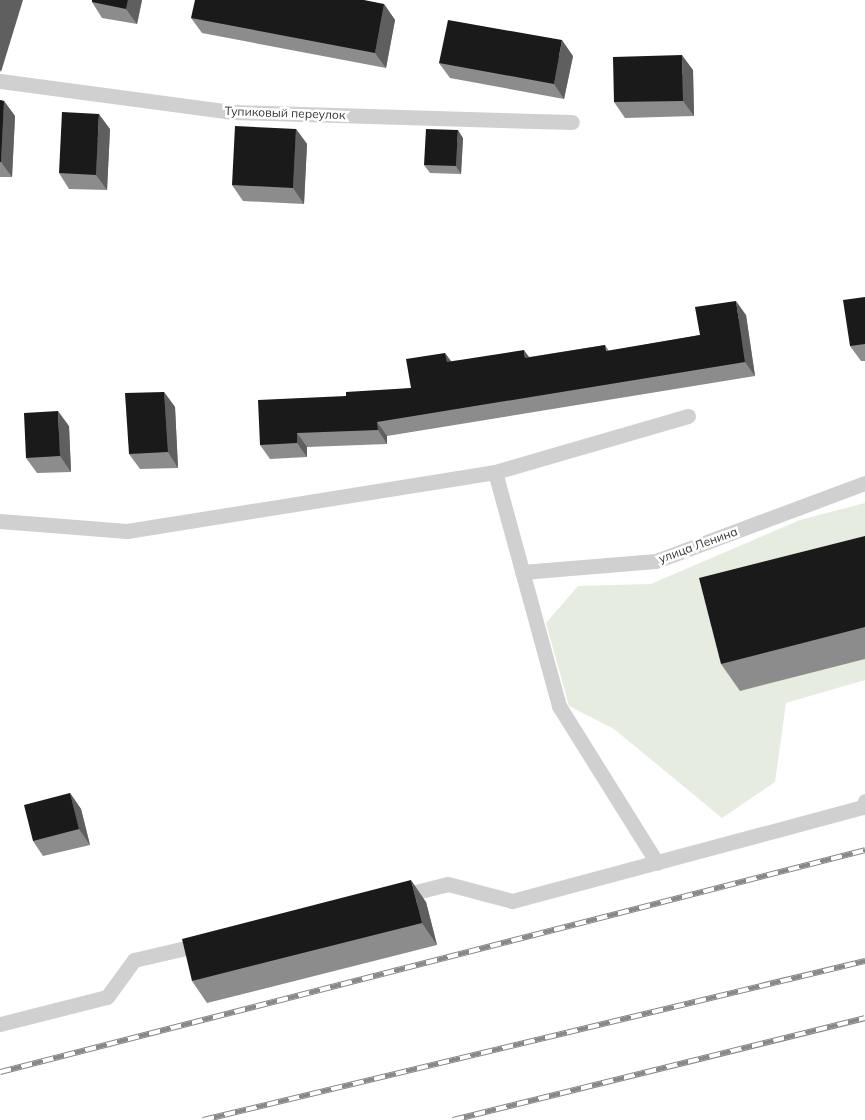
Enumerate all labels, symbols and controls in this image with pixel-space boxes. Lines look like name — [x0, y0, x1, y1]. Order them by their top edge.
street label: Тупиковый переулок — [224, 104, 346, 122]
street label: улица Ленина — [657, 524, 739, 566]

